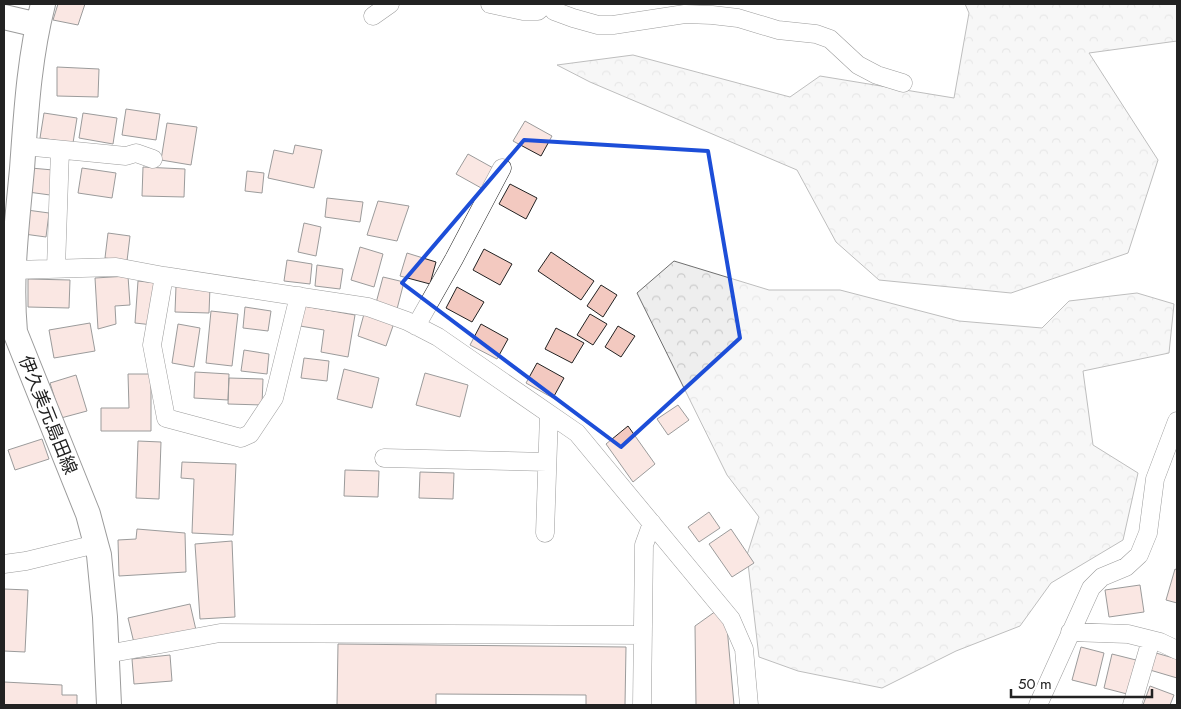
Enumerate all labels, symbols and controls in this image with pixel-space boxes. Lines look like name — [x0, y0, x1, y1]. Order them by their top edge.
street label: 伊久美元島田線 — [12, 352, 84, 478]
scale bar — [1011, 666, 1152, 698]
text: 50 m — [1018, 673, 1052, 695]

